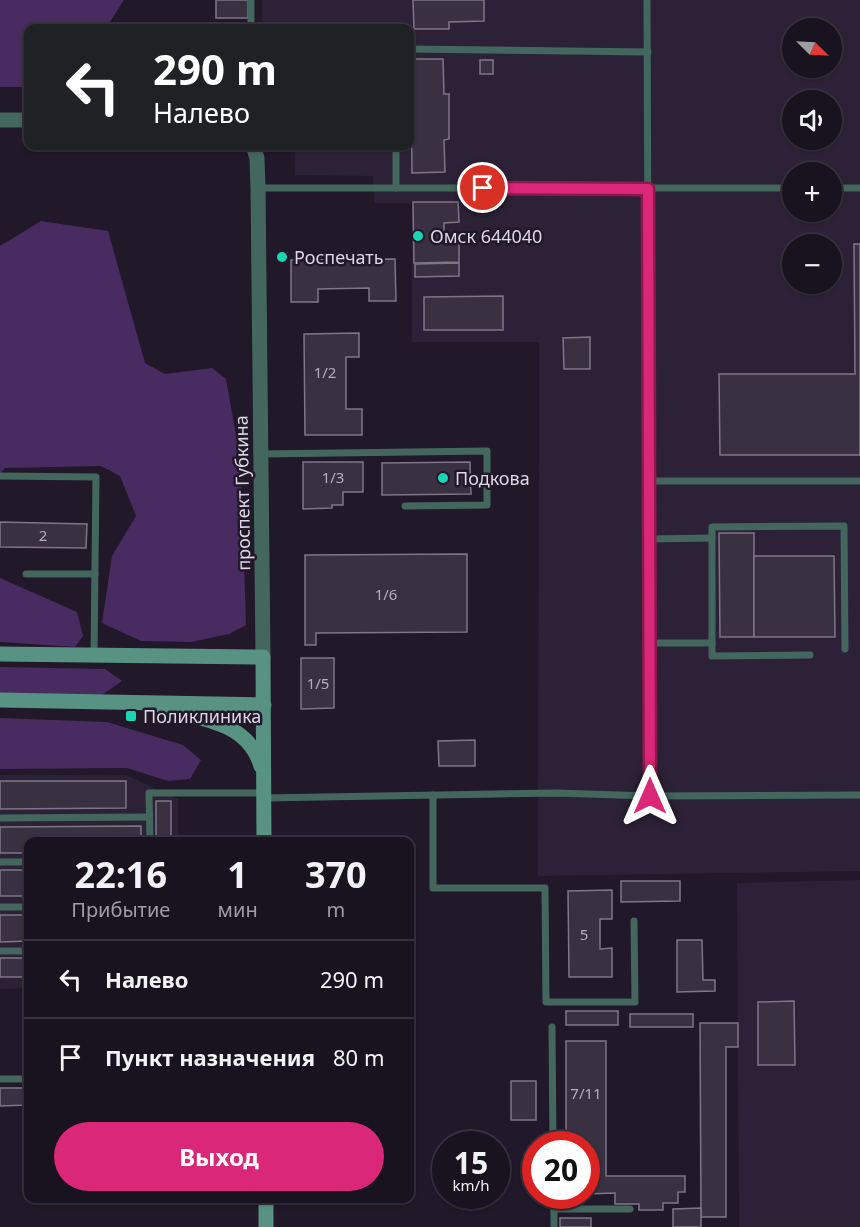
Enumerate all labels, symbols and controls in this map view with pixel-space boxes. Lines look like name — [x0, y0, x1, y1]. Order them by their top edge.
north arrow — [782, 18, 842, 78]
map controls — [782, 18, 842, 294]
text: 290 m — [153, 40, 277, 97]
icon: left — [54, 48, 132, 126]
button: sound — [782, 90, 842, 150]
text: Налево — [153, 94, 250, 131]
pin — [457, 162, 508, 213]
button: + — [782, 162, 842, 222]
icon: arrive — [466, 171, 499, 204]
place label: Омск 644040 — [430, 224, 542, 248]
marker: Омск 644040 — [411, 229, 425, 243]
button: − — [782, 234, 842, 294]
place label: Роспечать — [294, 245, 384, 269]
marker: Роспечать — [275, 250, 289, 264]
house number: 1/2 — [314, 362, 336, 382]
street label: проспект Губкина — [229, 415, 255, 571]
place label: Подкова — [455, 466, 530, 490]
house number: 1/3 — [322, 467, 344, 487]
marker: Подкова — [436, 471, 450, 485]
house number: 2 — [39, 525, 47, 545]
house number: 1/6 — [375, 584, 397, 604]
house number: 1/5 — [307, 673, 329, 693]
place label: Поликлиника — [143, 704, 261, 728]
marker: Поликлиника — [124, 709, 138, 723]
position arrow — [618, 764, 682, 828]
text: 22:16 — [75, 850, 167, 899]
text: 1 — [227, 850, 248, 899]
text: 370 — [305, 850, 367, 899]
text: Прибытие — [71, 896, 170, 923]
text: мин — [218, 896, 258, 923]
text: m — [326, 896, 345, 923]
house number: 5 — [580, 924, 588, 944]
icon: left — [54, 963, 87, 996]
text: Налево — [105, 964, 188, 994]
text: 290 m — [320, 964, 384, 994]
icon: arrive — [54, 1041, 87, 1074]
text: Пункт назначения — [105, 1042, 315, 1072]
text: 80 m — [333, 1042, 384, 1072]
house number: 7/11 — [570, 1083, 602, 1103]
button: Выход — [54, 1122, 384, 1191]
speed limit sign: 20 — [522, 1131, 600, 1209]
text: 15 — [454, 1142, 488, 1183]
text: km/h — [453, 1175, 489, 1195]

